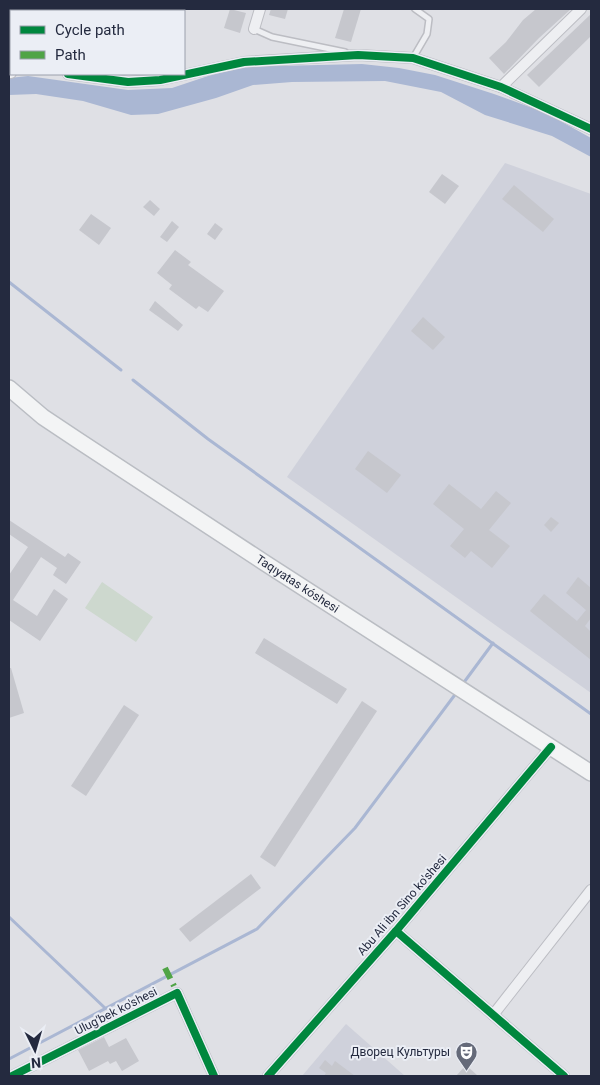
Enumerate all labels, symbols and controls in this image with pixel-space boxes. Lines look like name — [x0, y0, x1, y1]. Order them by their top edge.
legend — [10, 10, 185, 75]
text: Cycle path — [55, 21, 125, 39]
text: Path — [55, 46, 86, 64]
street label: Taqıyatas kóshesi — [253, 552, 342, 616]
street label: Abu Ali ibn Sino ko'shesi — [355, 852, 450, 958]
street label: Ulug'bek ko'shesi — [73, 984, 159, 1038]
north arrow — [10, 1025, 60, 1075]
theatre icon: Дворец Культуры — [454, 1040, 478, 1071]
place label: Дворец Культуры — [351, 1045, 450, 1059]
text: N — [31, 1055, 42, 1071]

